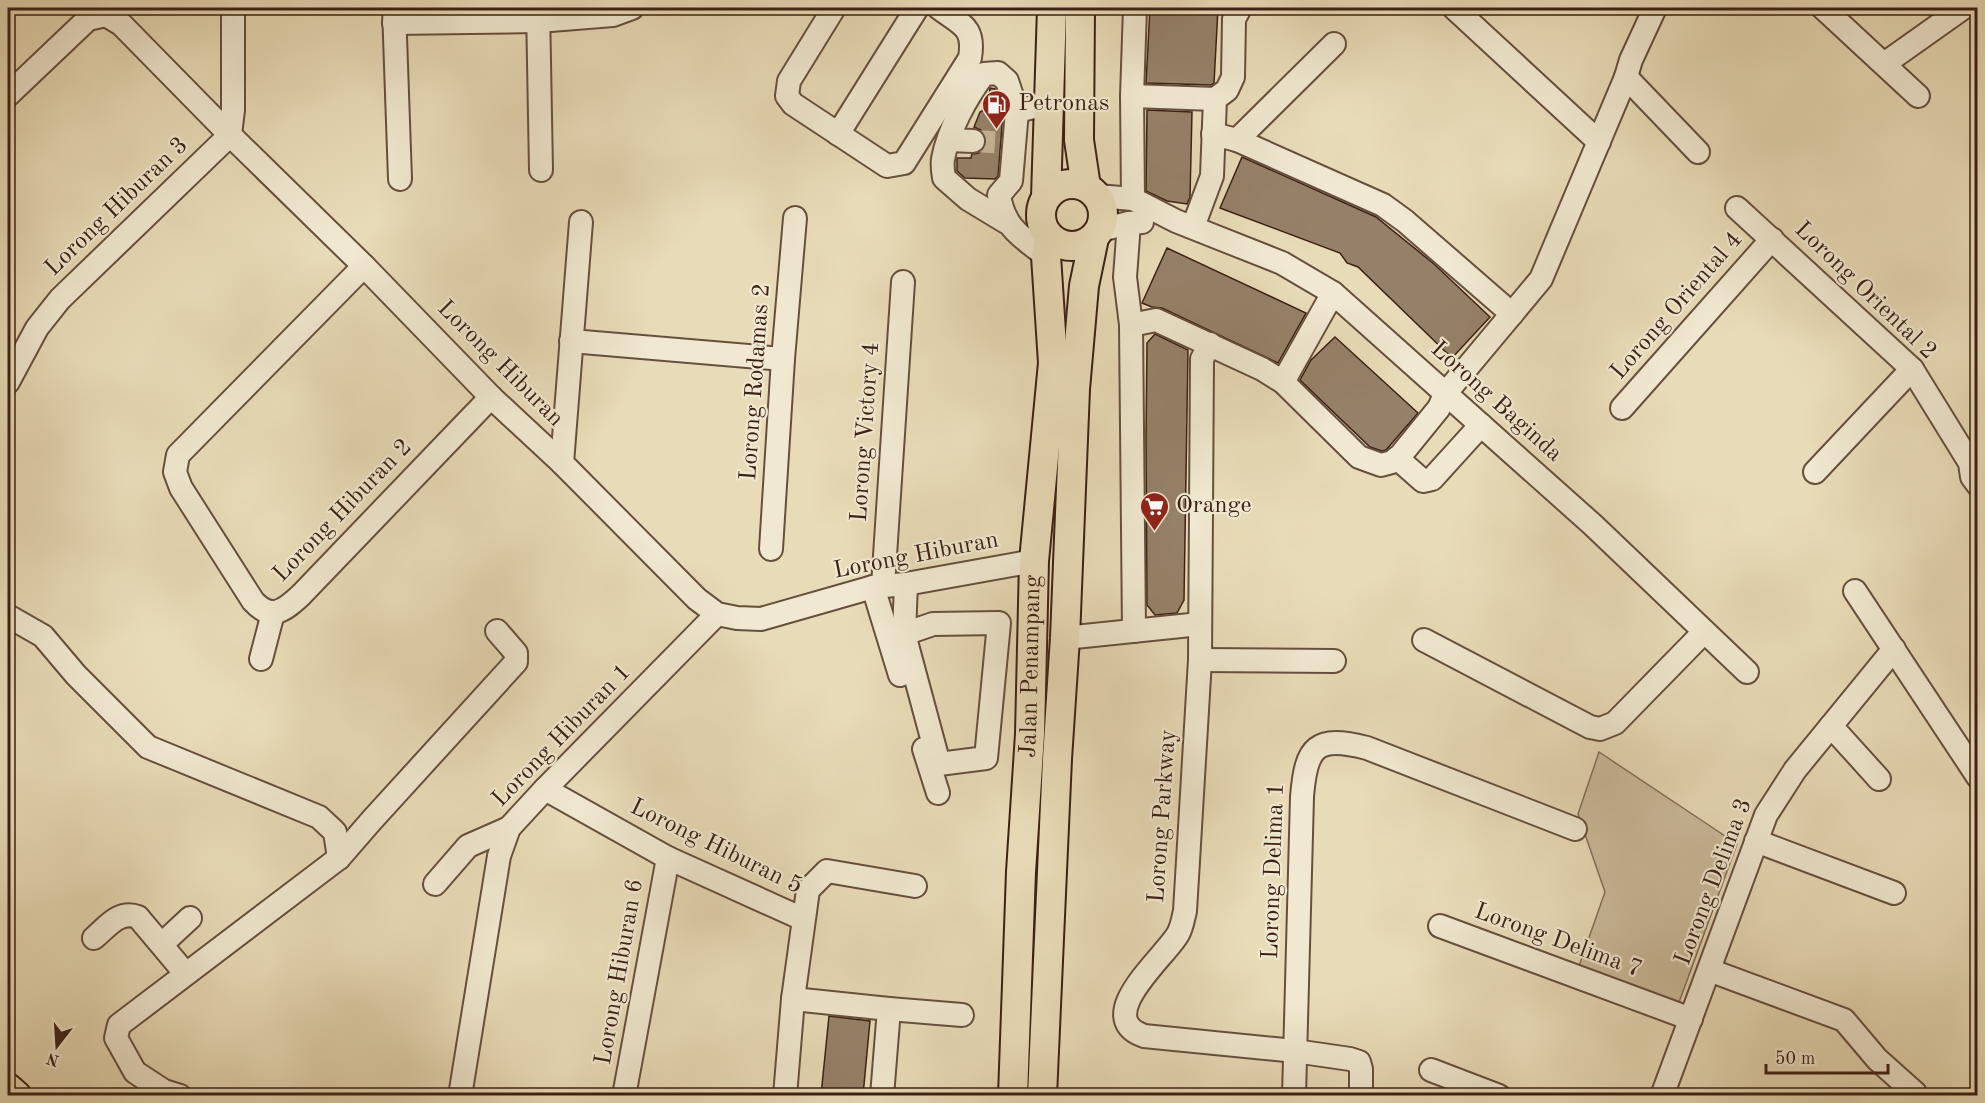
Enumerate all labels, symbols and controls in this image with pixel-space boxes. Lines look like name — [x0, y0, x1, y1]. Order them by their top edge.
fuel station icon: Petronas — [981, 88, 1013, 130]
place label: Petronas — [1018, 92, 1110, 116]
street label: Lorong Hiburan 3 — [41, 133, 193, 281]
street label: Lorong Oriental 2 — [1789, 217, 1941, 365]
street label: Lorong Oriental 4 — [1607, 228, 1747, 384]
street label: Lorong Rodamas 2 — [737, 282, 775, 482]
street label: Lorong Hiburan — [432, 296, 568, 432]
street label: Lorong Baginda — [1426, 337, 1566, 467]
street label: Lorong Victory 4 — [848, 341, 884, 523]
street label: Lorong Hiburan 2 — [269, 435, 417, 587]
supermarket icon: Orange — [1139, 490, 1171, 532]
place label: Orange — [1176, 494, 1251, 518]
street label: Lorong Hiburan — [831, 528, 1001, 584]
street label: Jalan Penampang — [1016, 575, 1046, 759]
street label: Lorong Hiburan 1 — [488, 660, 636, 812]
street label: Lorong Parkway — [1145, 728, 1181, 904]
street label: Lorong Delima 1 — [1259, 782, 1289, 960]
street label: Lorong Hiburan 5 — [626, 795, 806, 899]
street label: Lorong Delima 3 — [1671, 795, 1757, 969]
street label: Lorong Hiburan 6 — [592, 877, 648, 1067]
street label: Lorong Delima 7 — [1471, 900, 1645, 982]
north arrow — [27, 1016, 87, 1076]
scale bar — [1766, 1037, 1888, 1075]
text: N — [44, 1049, 61, 1068]
text: 50 m — [1775, 1050, 1815, 1068]

